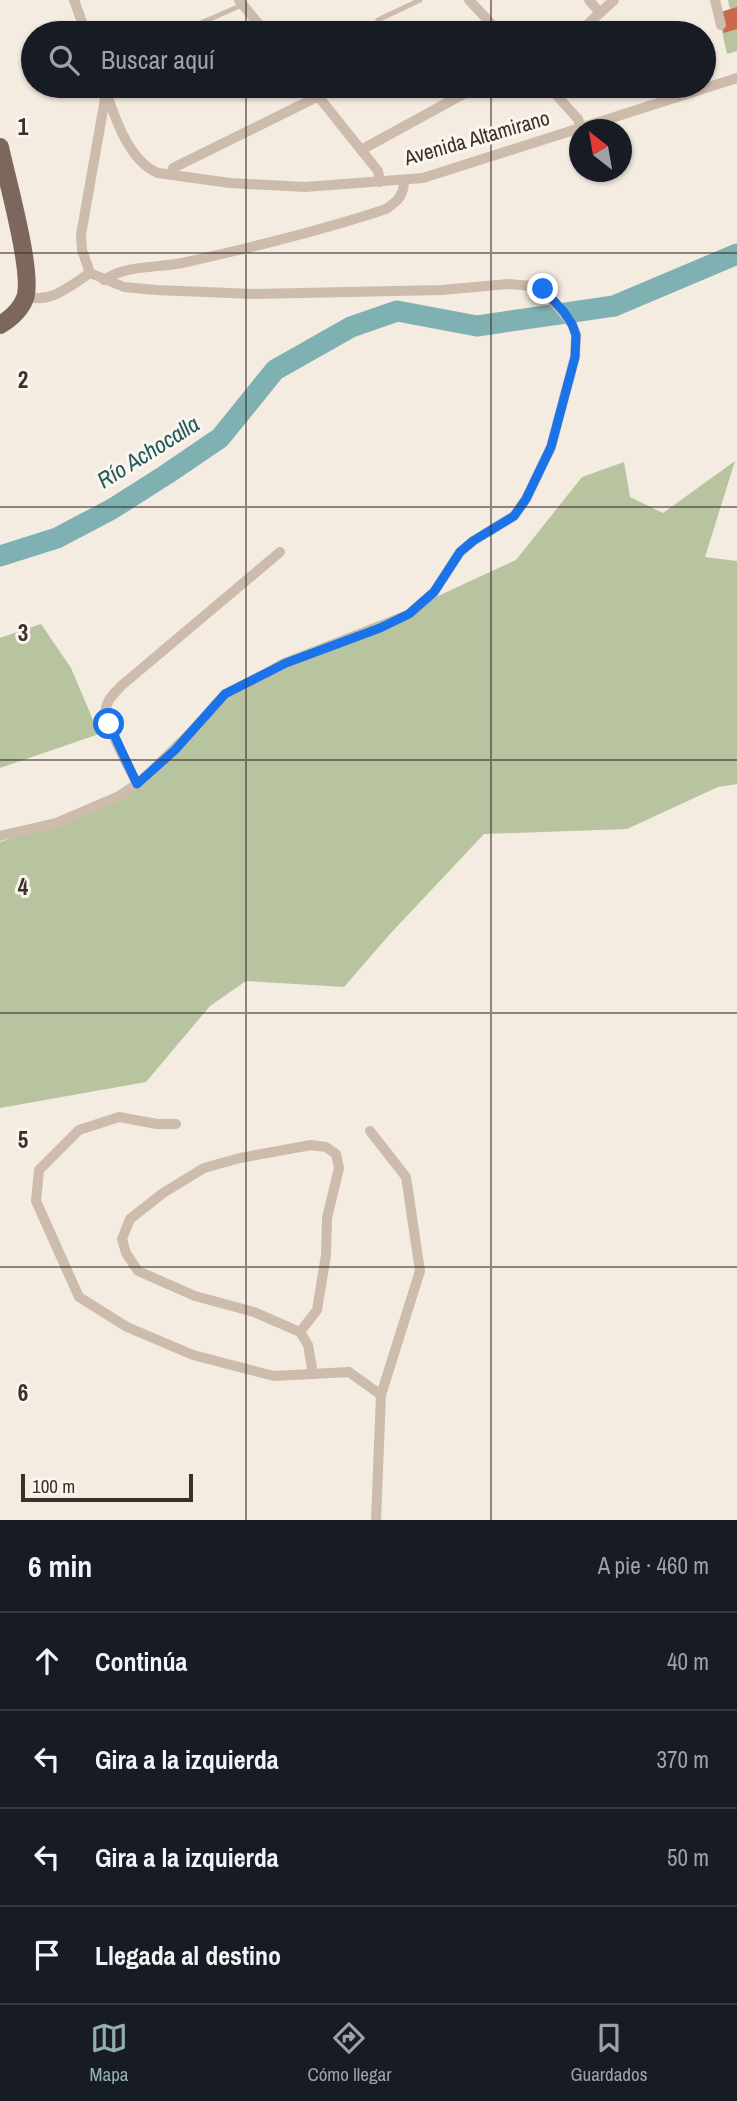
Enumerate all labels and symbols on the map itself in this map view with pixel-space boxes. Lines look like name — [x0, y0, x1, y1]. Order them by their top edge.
street label: Avenida Altamirano — [400, 103, 553, 172]
text: 1 — [18, 111, 29, 142]
north arrow — [569, 119, 632, 182]
route end — [527, 273, 558, 304]
text: 2 — [18, 364, 28, 395]
water label: Río Achocalla — [91, 408, 205, 495]
text: 3 — [18, 617, 28, 648]
route start — [93, 708, 124, 739]
text: 4 — [18, 871, 29, 902]
text: 5 — [18, 1124, 28, 1155]
text: 6 — [18, 1377, 28, 1408]
scale bar — [21, 1471, 192, 1503]

